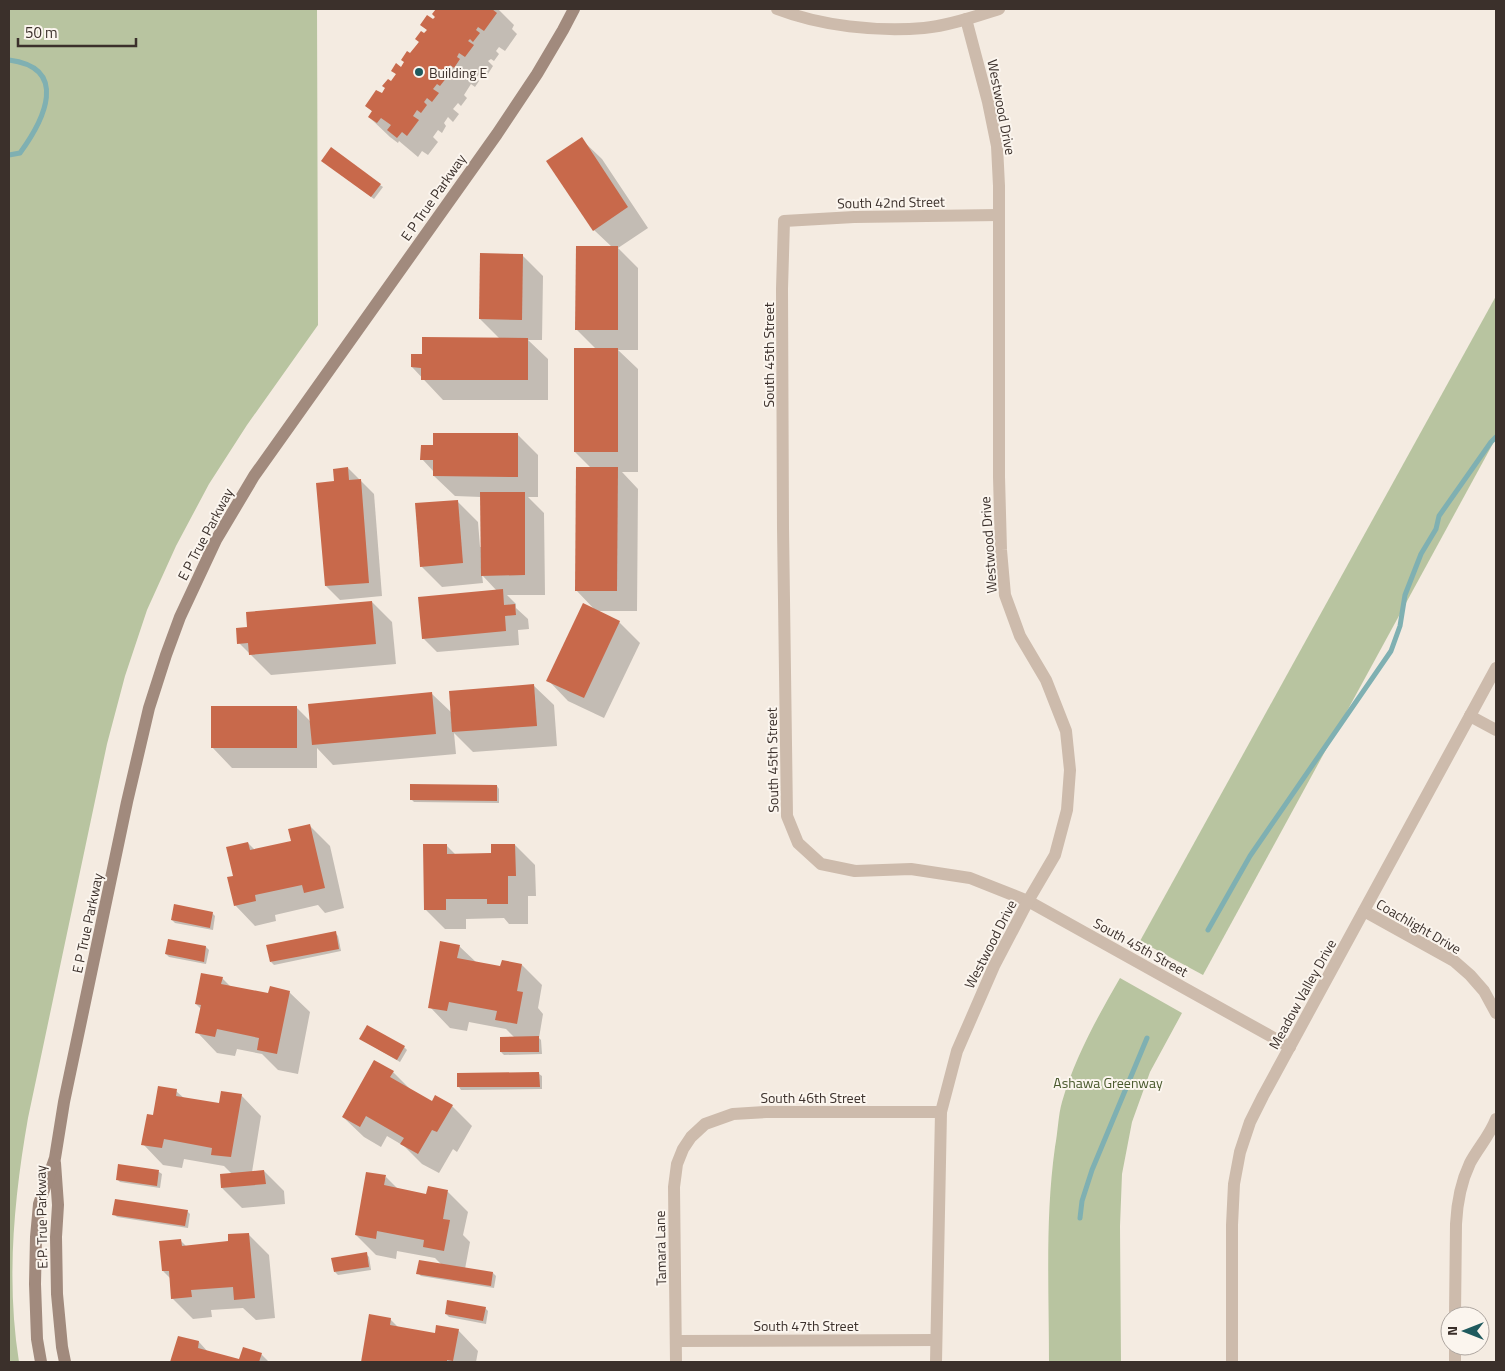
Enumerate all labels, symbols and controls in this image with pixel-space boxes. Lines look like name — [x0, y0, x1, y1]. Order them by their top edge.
scale bar — [18, 15, 135, 47]
text: 50 m — [25, 21, 58, 44]
street label: Westwood Drive — [982, 57, 1022, 157]
place label: Building E — [429, 62, 488, 83]
marker: Building E — [413, 66, 425, 78]
street label: E P True Parkway — [395, 149, 471, 245]
street label: South 42nd Street — [837, 191, 945, 213]
street label: South 45th Street — [758, 302, 779, 408]
street label: E P True Parkway — [172, 484, 238, 584]
street label: Westwood Drive — [974, 496, 1002, 594]
street label: South 45th Street — [761, 707, 783, 813]
street label: E P True Parkway — [66, 871, 108, 975]
street label: Coachlight Drive — [1373, 893, 1465, 959]
street label: Westwood Drive — [959, 896, 1021, 992]
street label: South 45th Street — [1090, 912, 1192, 982]
street label: Meadow Valley Drive — [1263, 935, 1341, 1053]
park label: Ashawa Greenway — [1053, 1072, 1163, 1093]
street label: South 46th Street — [760, 1087, 866, 1108]
street label: E.P. True Parkway — [30, 1165, 52, 1269]
street label: Tamara Lane — [649, 1210, 671, 1286]
north arrow — [1440, 1306, 1490, 1356]
street label: South 47th Street — [753, 1315, 859, 1336]
text: N — [1441, 1326, 1462, 1336]

